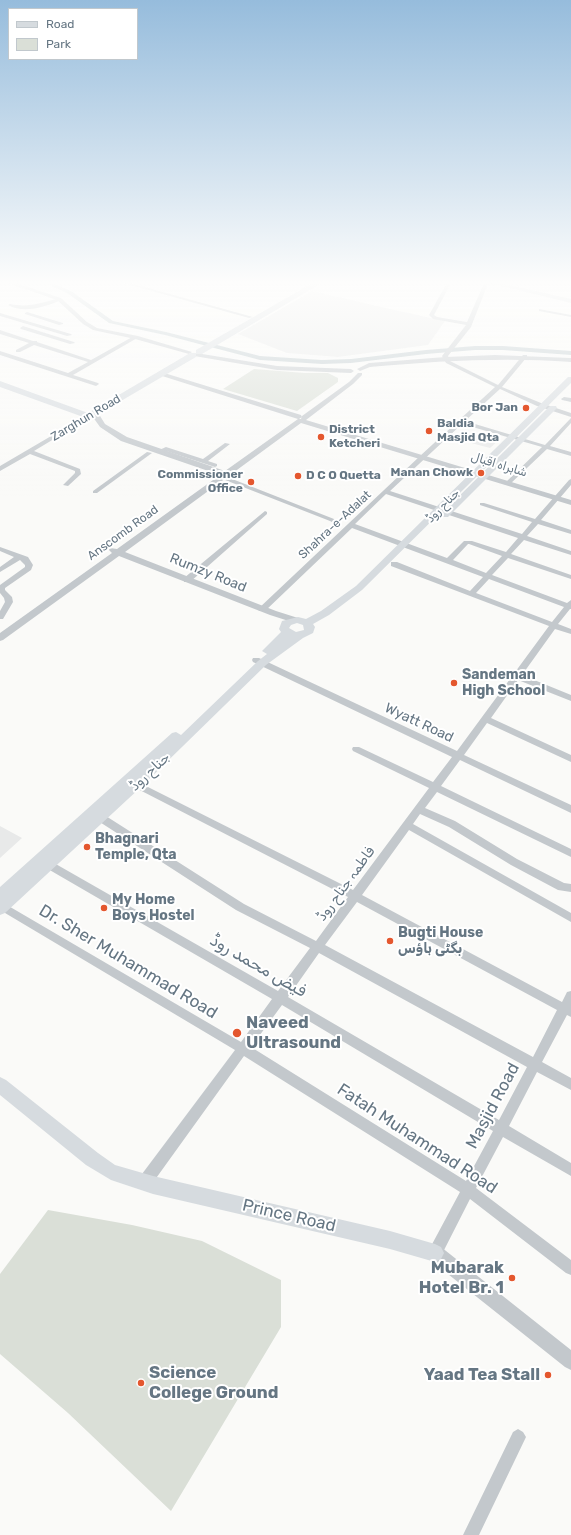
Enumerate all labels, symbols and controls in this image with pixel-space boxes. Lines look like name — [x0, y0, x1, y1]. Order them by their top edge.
legend — [8, 8, 138, 60]
text: Road — [46, 17, 74, 31]
text: Park — [46, 37, 71, 51]
street label: Zarghun Road — [49, 392, 123, 444]
place label: Bor Jan — [471, 401, 518, 415]
marker: Bor Jan — [521, 403, 531, 413]
place label: Baldia Masjid Qta — [437, 417, 499, 445]
place label: District Ketcheri — [329, 423, 380, 451]
marker: Baldia Masjid Qta — [424, 426, 434, 436]
marker: District Ketcheri — [316, 432, 326, 442]
street label: شاہراہ اقبال — [469, 450, 529, 480]
place label: Manan Chowk — [390, 466, 473, 480]
place label: Commissioner Office — [158, 468, 243, 496]
marker: Manan Chowk — [476, 468, 486, 478]
place label: D C O Quetta — [306, 469, 381, 483]
marker: D C O Quetta — [293, 471, 303, 481]
marker: Commissioner Office — [246, 477, 256, 487]
street label: جناح روڈ — [423, 486, 463, 526]
street label: Shahra-e-Adalat — [296, 488, 374, 562]
street label: Anscomb Road — [85, 502, 161, 564]
street label: Rumzy Road — [167, 550, 249, 596]
place label: Sandeman High School — [462, 667, 545, 700]
marker: Sandeman High School — [449, 678, 459, 688]
street label: Wyatt Road — [382, 700, 456, 746]
street label: جناح روڈ — [126, 749, 174, 795]
place label: Bhagnari Temple, Qta — [95, 831, 177, 864]
marker: Bhagnari Temple, Qta — [82, 842, 92, 852]
street label: فاطمہ جناح روڈ — [313, 844, 379, 924]
place label: My Home Boys Hostel — [112, 892, 194, 924]
street label: Dr. Sher Muhammad Road — [35, 901, 221, 1023]
marker: My Home Boys Hostel — [99, 903, 109, 913]
place label: Bugti House بگٹی ہاؤس — [398, 925, 483, 958]
street label: فیض محمد روڈ — [206, 930, 310, 1002]
marker: Bugti House بگٹی ہاؤس — [385, 936, 395, 946]
place label: Naveed Ultrasound — [246, 1013, 341, 1053]
marker: Naveed Ultrasound — [231, 1027, 243, 1039]
street label: Masjid Road — [462, 1059, 524, 1153]
street label: Fatah Muhammad Road — [333, 1080, 501, 1198]
street label: Prince Road — [240, 1195, 338, 1237]
place label: Mubarak Hotel Br. 1 — [419, 1258, 504, 1298]
marker: Mubarak Hotel Br. 1 — [507, 1273, 517, 1283]
place label: Science College Ground — [149, 1363, 278, 1403]
place label: Yaad Tea Stall — [424, 1365, 540, 1385]
marker: Yaad Tea Stall — [543, 1370, 553, 1380]
marker: Science College Ground — [136, 1378, 146, 1388]

